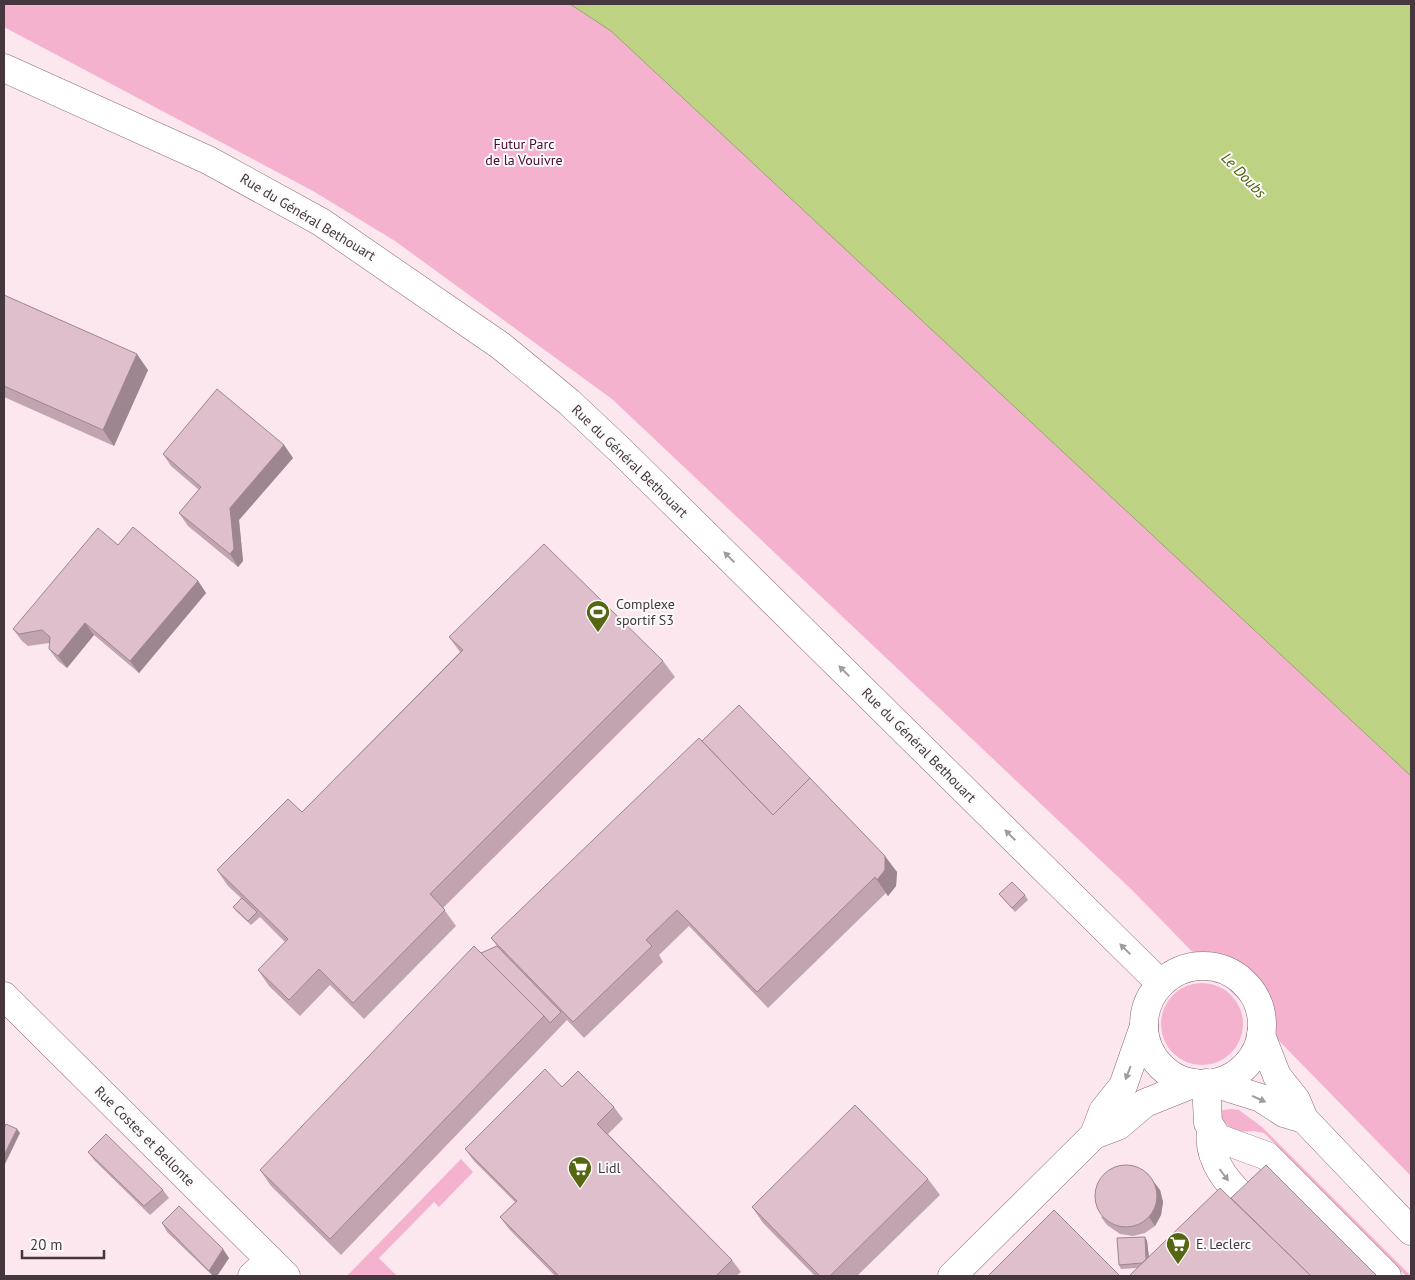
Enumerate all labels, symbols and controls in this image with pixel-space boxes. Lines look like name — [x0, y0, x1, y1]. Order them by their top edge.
park label: Futur Parc de la Vouivre — [485, 135, 563, 169]
water label: Le Doubs — [1218, 148, 1270, 202]
street label: Rue du Général Bethouart — [237, 169, 379, 265]
street label: Rue du Général Bethouart — [568, 401, 692, 521]
one-way arrow — [723, 551, 735, 563]
place label: Complexe sportif S3 — [616, 595, 675, 629]
sports icon: Complexe sportif S3 — [585, 599, 611, 633]
one-way arrow — [839, 666, 851, 678]
street label: Rue du Général Bethouart — [858, 684, 980, 806]
one-way arrow — [1004, 829, 1016, 841]
one-way arrow — [1120, 943, 1132, 955]
one-way arrow — [1124, 1065, 1131, 1080]
street label: Rue Costes et Bellonte — [91, 1082, 199, 1190]
one-way arrow — [1252, 1095, 1266, 1103]
supermarket icon: Lidl — [567, 1155, 593, 1189]
place label: Lidl — [598, 1159, 621, 1177]
one-way arrow — [1219, 1168, 1229, 1182]
scale bar — [22, 1228, 105, 1260]
supermarket icon: E. Leclerc — [1165, 1231, 1191, 1265]
text: 20 m — [30, 1235, 63, 1254]
place label: E. Leclerc — [1196, 1235, 1251, 1253]

